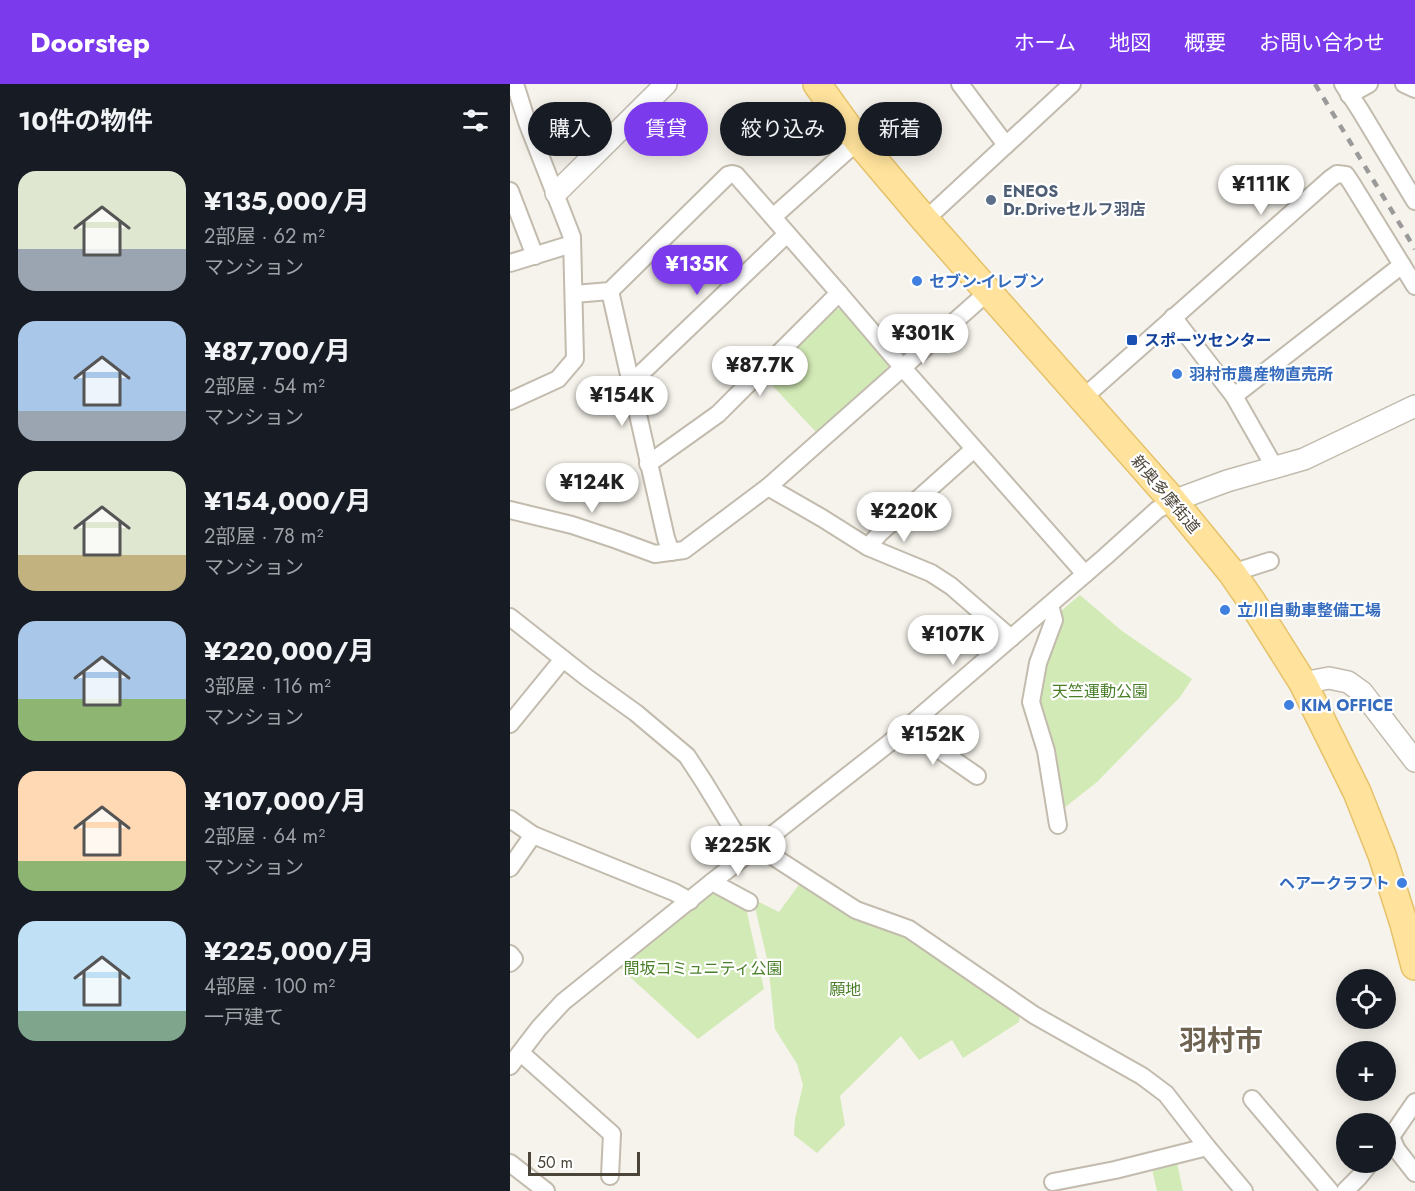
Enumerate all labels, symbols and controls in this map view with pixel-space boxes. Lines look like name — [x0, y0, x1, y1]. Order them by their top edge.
text: Doorstep — [30, 22, 150, 63]
text: ホーム — [1014, 28, 1076, 58]
text: 地図 — [1109, 28, 1151, 58]
text: 概要 — [1184, 28, 1226, 58]
text: お問い合わせ — [1259, 28, 1385, 58]
text: 10件の物件 — [18, 102, 152, 140]
chip: 購入 — [528, 102, 612, 156]
chip: 賃貸 — [624, 102, 708, 156]
chip: 絞り込み — [720, 102, 846, 156]
chip: 新着 — [858, 102, 942, 156]
icon: filters — [459, 104, 492, 137]
pin: ¥111K — [1219, 165, 1303, 216]
text: ¥111K — [1232, 170, 1290, 199]
place label: ENEOS Dr.Driveセルフ羽店 — [1003, 180, 1146, 221]
text: ¥135,000/月 — [204, 182, 369, 220]
marker: ENEOS Dr.Driveセルフ羽店 — [984, 193, 998, 207]
icon: home — [66, 195, 138, 267]
text: 2部屋 · 62 m² — [204, 222, 325, 251]
pin: ¥135K — [655, 245, 739, 296]
text: ¥135K — [666, 250, 728, 279]
text: マンション — [204, 253, 304, 282]
place label: セブン-イレブン — [929, 270, 1045, 293]
marker: セブン-イレブン — [910, 274, 924, 288]
pin: ¥301K — [881, 314, 965, 365]
text: ¥301K — [891, 319, 955, 348]
place label: スポーツセンター — [1144, 329, 1272, 352]
text: ¥87,700/月 — [204, 332, 351, 370]
marker: スポーツセンター — [1125, 333, 1139, 347]
icon: home — [66, 345, 138, 417]
pin: ¥87.7K — [711, 346, 809, 397]
text: ¥87.7K — [726, 351, 794, 380]
place label: 羽村市農産物直売所 — [1189, 363, 1333, 386]
marker: 羽村市農産物直売所 — [1170, 367, 1184, 381]
text: 2部屋 · 54 m² — [204, 372, 325, 401]
pin: ¥154K — [580, 376, 664, 427]
text: ¥154K — [590, 381, 654, 410]
text: マンション — [204, 403, 304, 432]
street label: 新奥多摩街道 — [1126, 450, 1205, 538]
pin: ¥124K — [550, 463, 634, 514]
text: ¥124K — [560, 468, 624, 497]
text: ¥154,000/月 — [204, 482, 371, 520]
pin: ¥220K — [862, 492, 946, 543]
icon: home — [66, 495, 138, 567]
text: ¥220K — [871, 497, 937, 526]
text: 2部屋 · 78 m² — [204, 522, 323, 551]
text: マンション — [204, 553, 304, 582]
place label: 立川自動車整備工場 — [1237, 599, 1381, 622]
marker: 立川自動車整備工場 — [1218, 603, 1232, 617]
pin: ¥107K — [911, 615, 995, 666]
text: ¥107K — [922, 620, 984, 649]
text: ¥220,000/月 — [204, 632, 375, 670]
icon: home — [66, 645, 138, 717]
text: 3部屋 · 116 m² — [204, 672, 331, 701]
park label: 天竺運動公園 — [1052, 680, 1148, 703]
place label: KIM OFFICE — [1301, 694, 1393, 717]
marker: KIM OFFICE — [1282, 698, 1296, 712]
text: マンション — [204, 703, 304, 732]
pin: ¥152K — [891, 715, 975, 766]
text: ¥152K — [901, 720, 965, 749]
text: ¥107,000/月 — [204, 782, 367, 820]
icon: home — [66, 795, 138, 867]
text: 2部屋 · 64 m² — [204, 822, 325, 851]
pin: ¥225K — [696, 826, 780, 877]
text: ¥225K — [705, 831, 771, 860]
text: マンション — [204, 853, 304, 882]
place label: ヘアークラフト — [1279, 872, 1390, 895]
marker: ヘアークラフト — [1395, 876, 1409, 890]
text: ¥225,000/月 — [204, 932, 374, 970]
icon: home — [66, 945, 138, 1017]
park label: 間坂コミュニティ公園 — [623, 957, 783, 980]
map controls — [1336, 969, 1396, 1173]
button: locate — [1336, 969, 1396, 1029]
text: 4部屋 · 100 m² — [204, 972, 335, 1001]
park label: 願地 — [829, 978, 861, 1001]
text: 一戸建て — [204, 1003, 284, 1032]
district label: 羽村市 — [1179, 1020, 1263, 1061]
button: + — [1336, 1041, 1396, 1101]
button: − — [1336, 1113, 1396, 1173]
scale bar — [528, 1149, 640, 1176]
text: 50 m — [537, 1151, 573, 1174]

